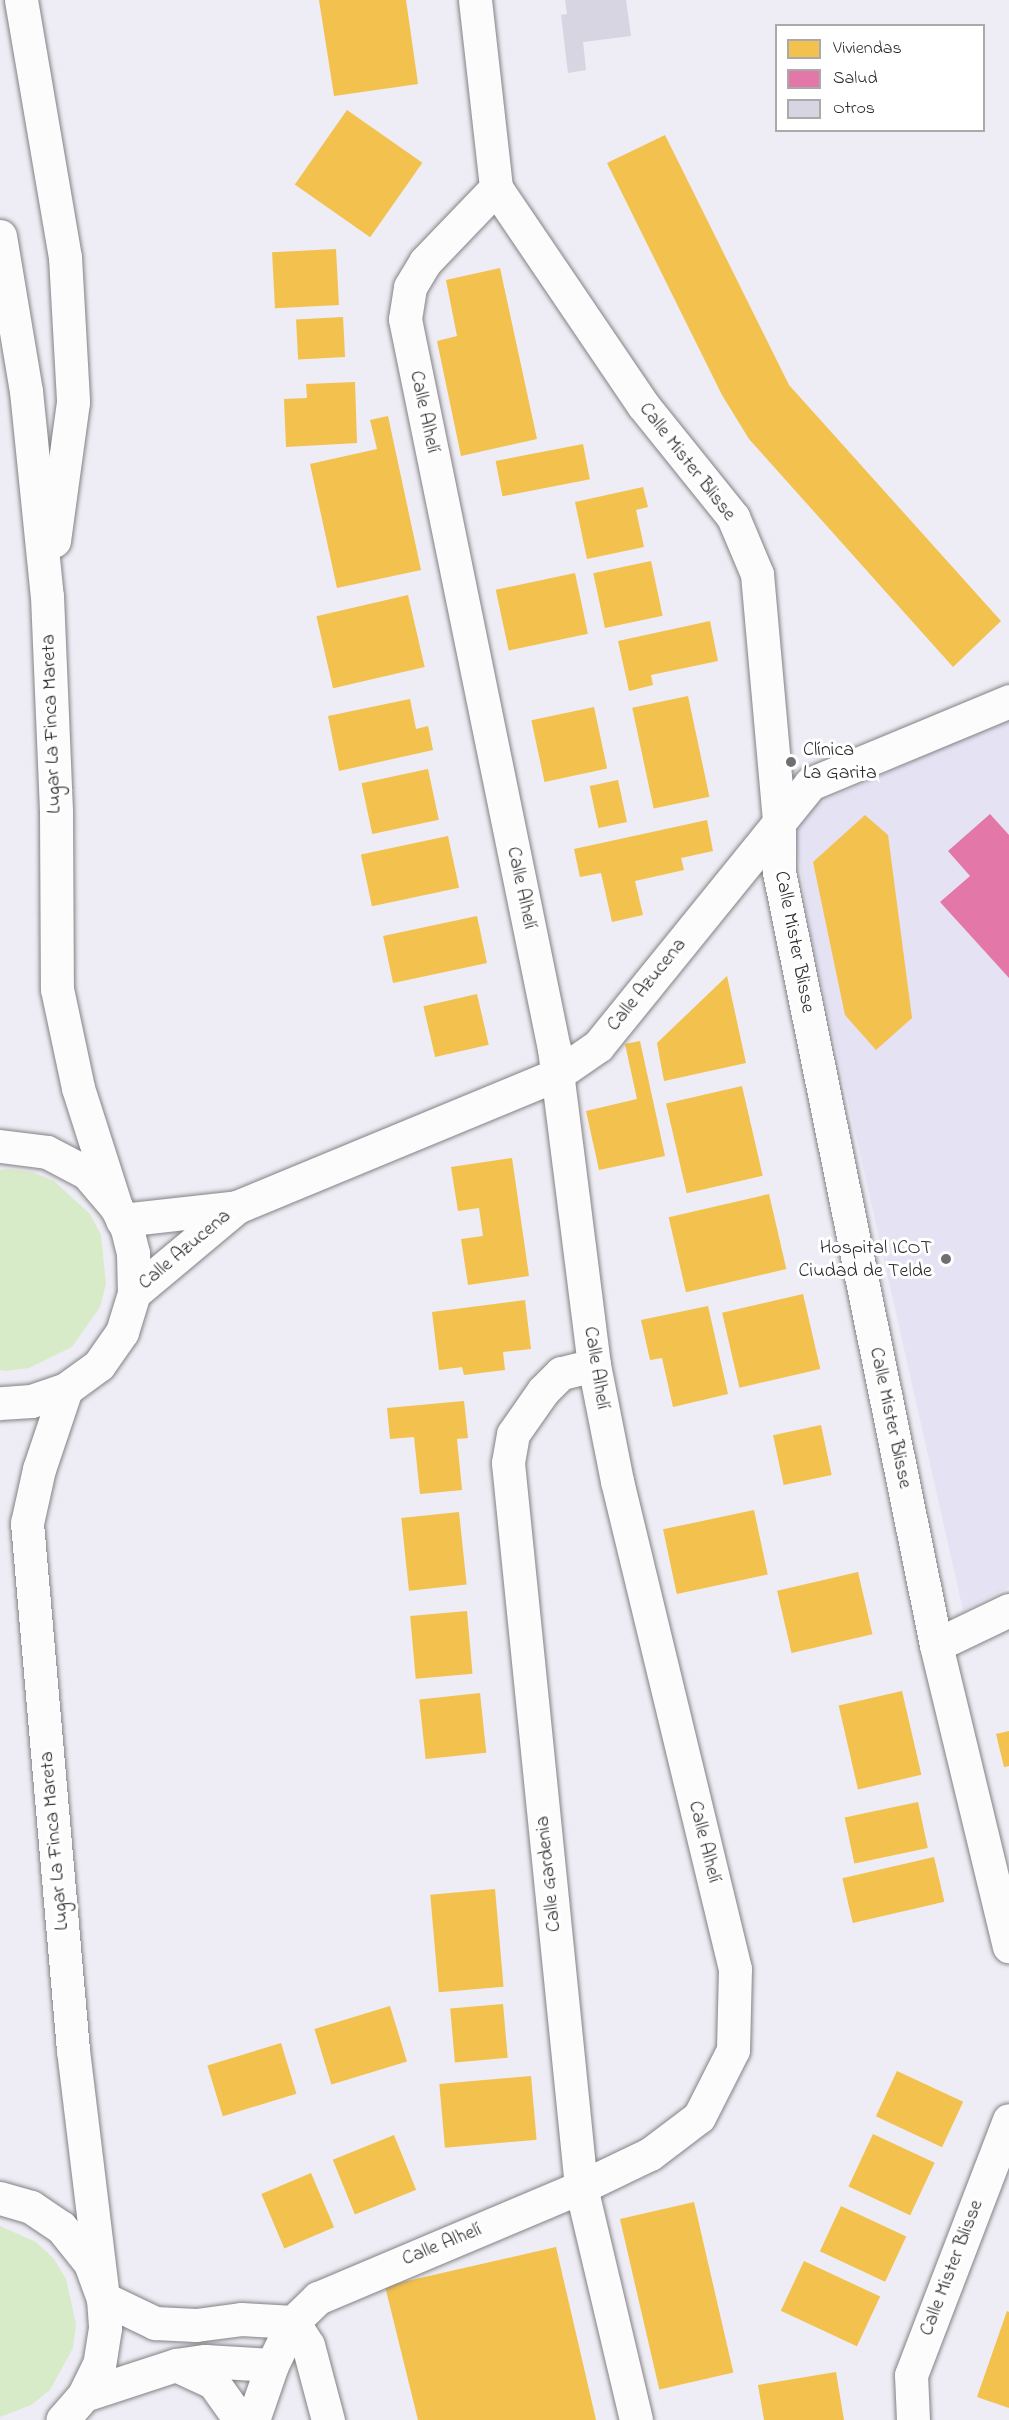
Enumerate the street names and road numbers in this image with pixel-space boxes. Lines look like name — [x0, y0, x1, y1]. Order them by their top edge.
street label: Calle Alhelí — [404, 369, 444, 455]
street label: Calle Mister Blisse — [633, 398, 741, 526]
street label: Lugar La Finca Mareta — [37, 634, 67, 814]
street label: Calle Alhelí — [501, 845, 541, 931]
street label: Calle Mister Blisse — [769, 869, 819, 1015]
street label: Calle Azucena — [602, 934, 692, 1036]
street label: Calle Azucena — [134, 1204, 236, 1296]
street label: Calle Alhelí — [578, 1325, 614, 1411]
street label: Calle Mister Blisse — [863, 1345, 917, 1491]
street label: Lugar La Finca Mareta — [35, 1750, 75, 1932]
street label: Calle Alhelí — [682, 1799, 726, 1885]
street label: Calle Gardenia — [531, 1815, 567, 1933]
street label: Calle Mister Blisse — [915, 2197, 989, 2339]
street label: Calle Alhelí — [399, 2218, 485, 2272]

